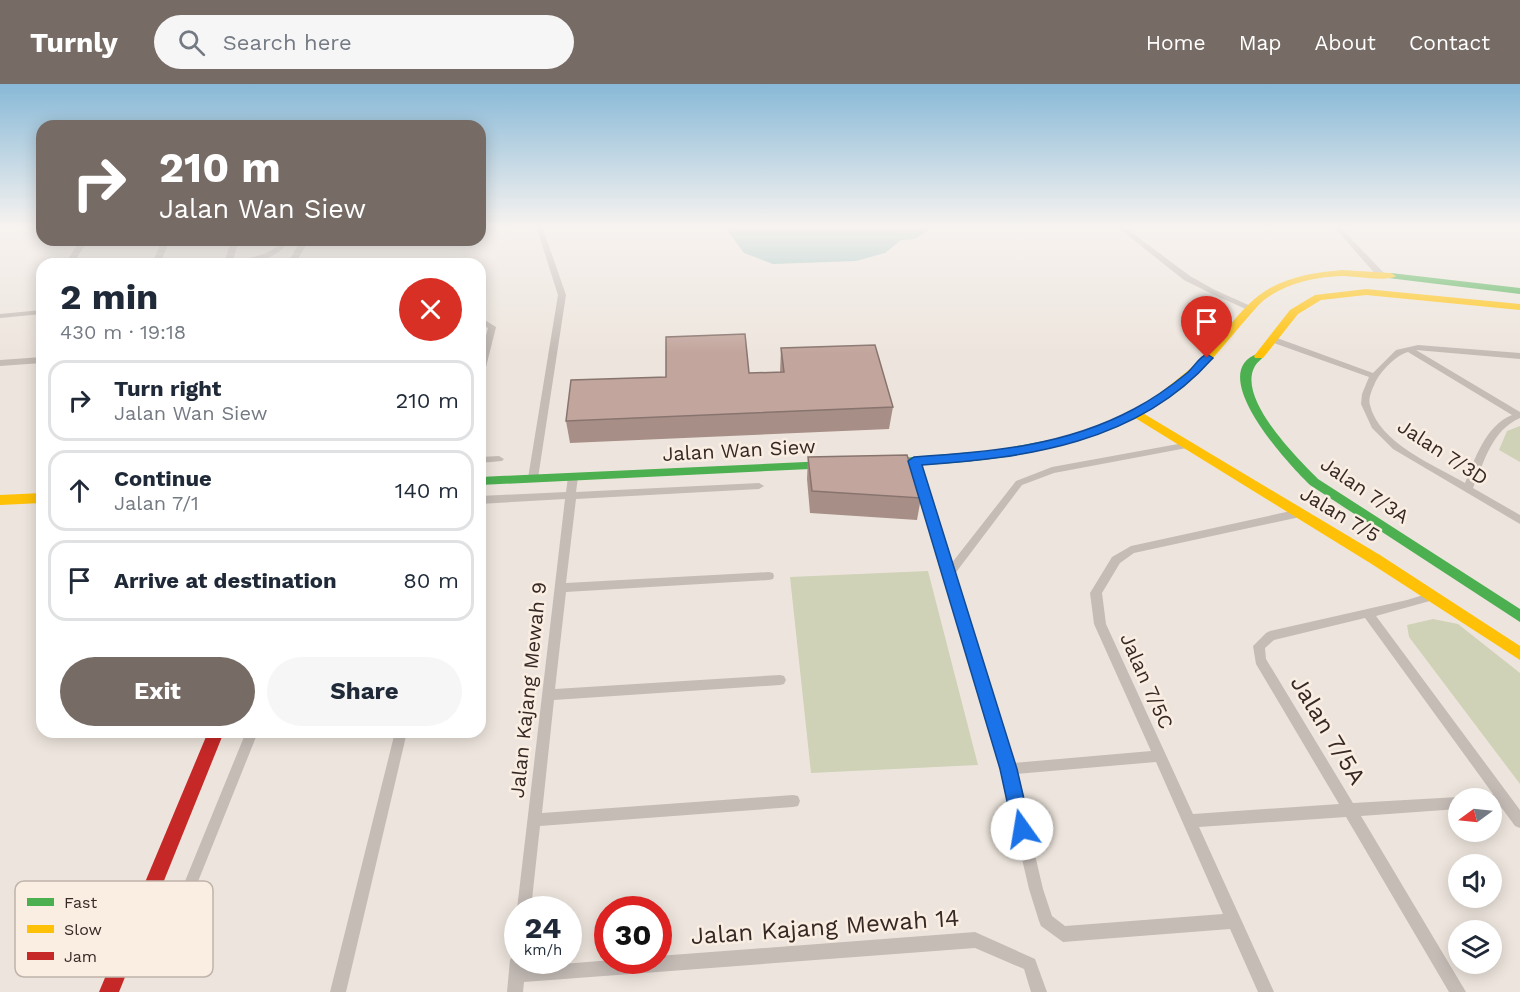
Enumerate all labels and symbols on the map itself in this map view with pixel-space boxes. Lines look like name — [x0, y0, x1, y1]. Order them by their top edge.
pin — [1181, 296, 1232, 358]
street label: Jalan 7/3D — [1393, 414, 1493, 490]
street label: Jalan Wan Siew — [662, 434, 817, 466]
street label: Jalan 7/3A — [1316, 452, 1414, 528]
street label: Jalan 7/5 — [1296, 481, 1384, 547]
street label: Jalan Kajang Mewah 9 — [505, 581, 551, 799]
street label: Jalan 7/5C — [1115, 629, 1179, 733]
street label: Jalan 7/5A — [1285, 670, 1372, 790]
north arrow — [1448, 788, 1502, 842]
position arrow — [990, 797, 1054, 861]
legend — [15, 881, 213, 977]
text: Fast — [64, 893, 97, 912]
speed limit sign: 30 — [594, 896, 672, 974]
street label: Jalan Kajang Mewah 14 — [690, 904, 960, 950]
text: Slow — [64, 920, 102, 939]
text: Jam — [64, 947, 97, 966]

